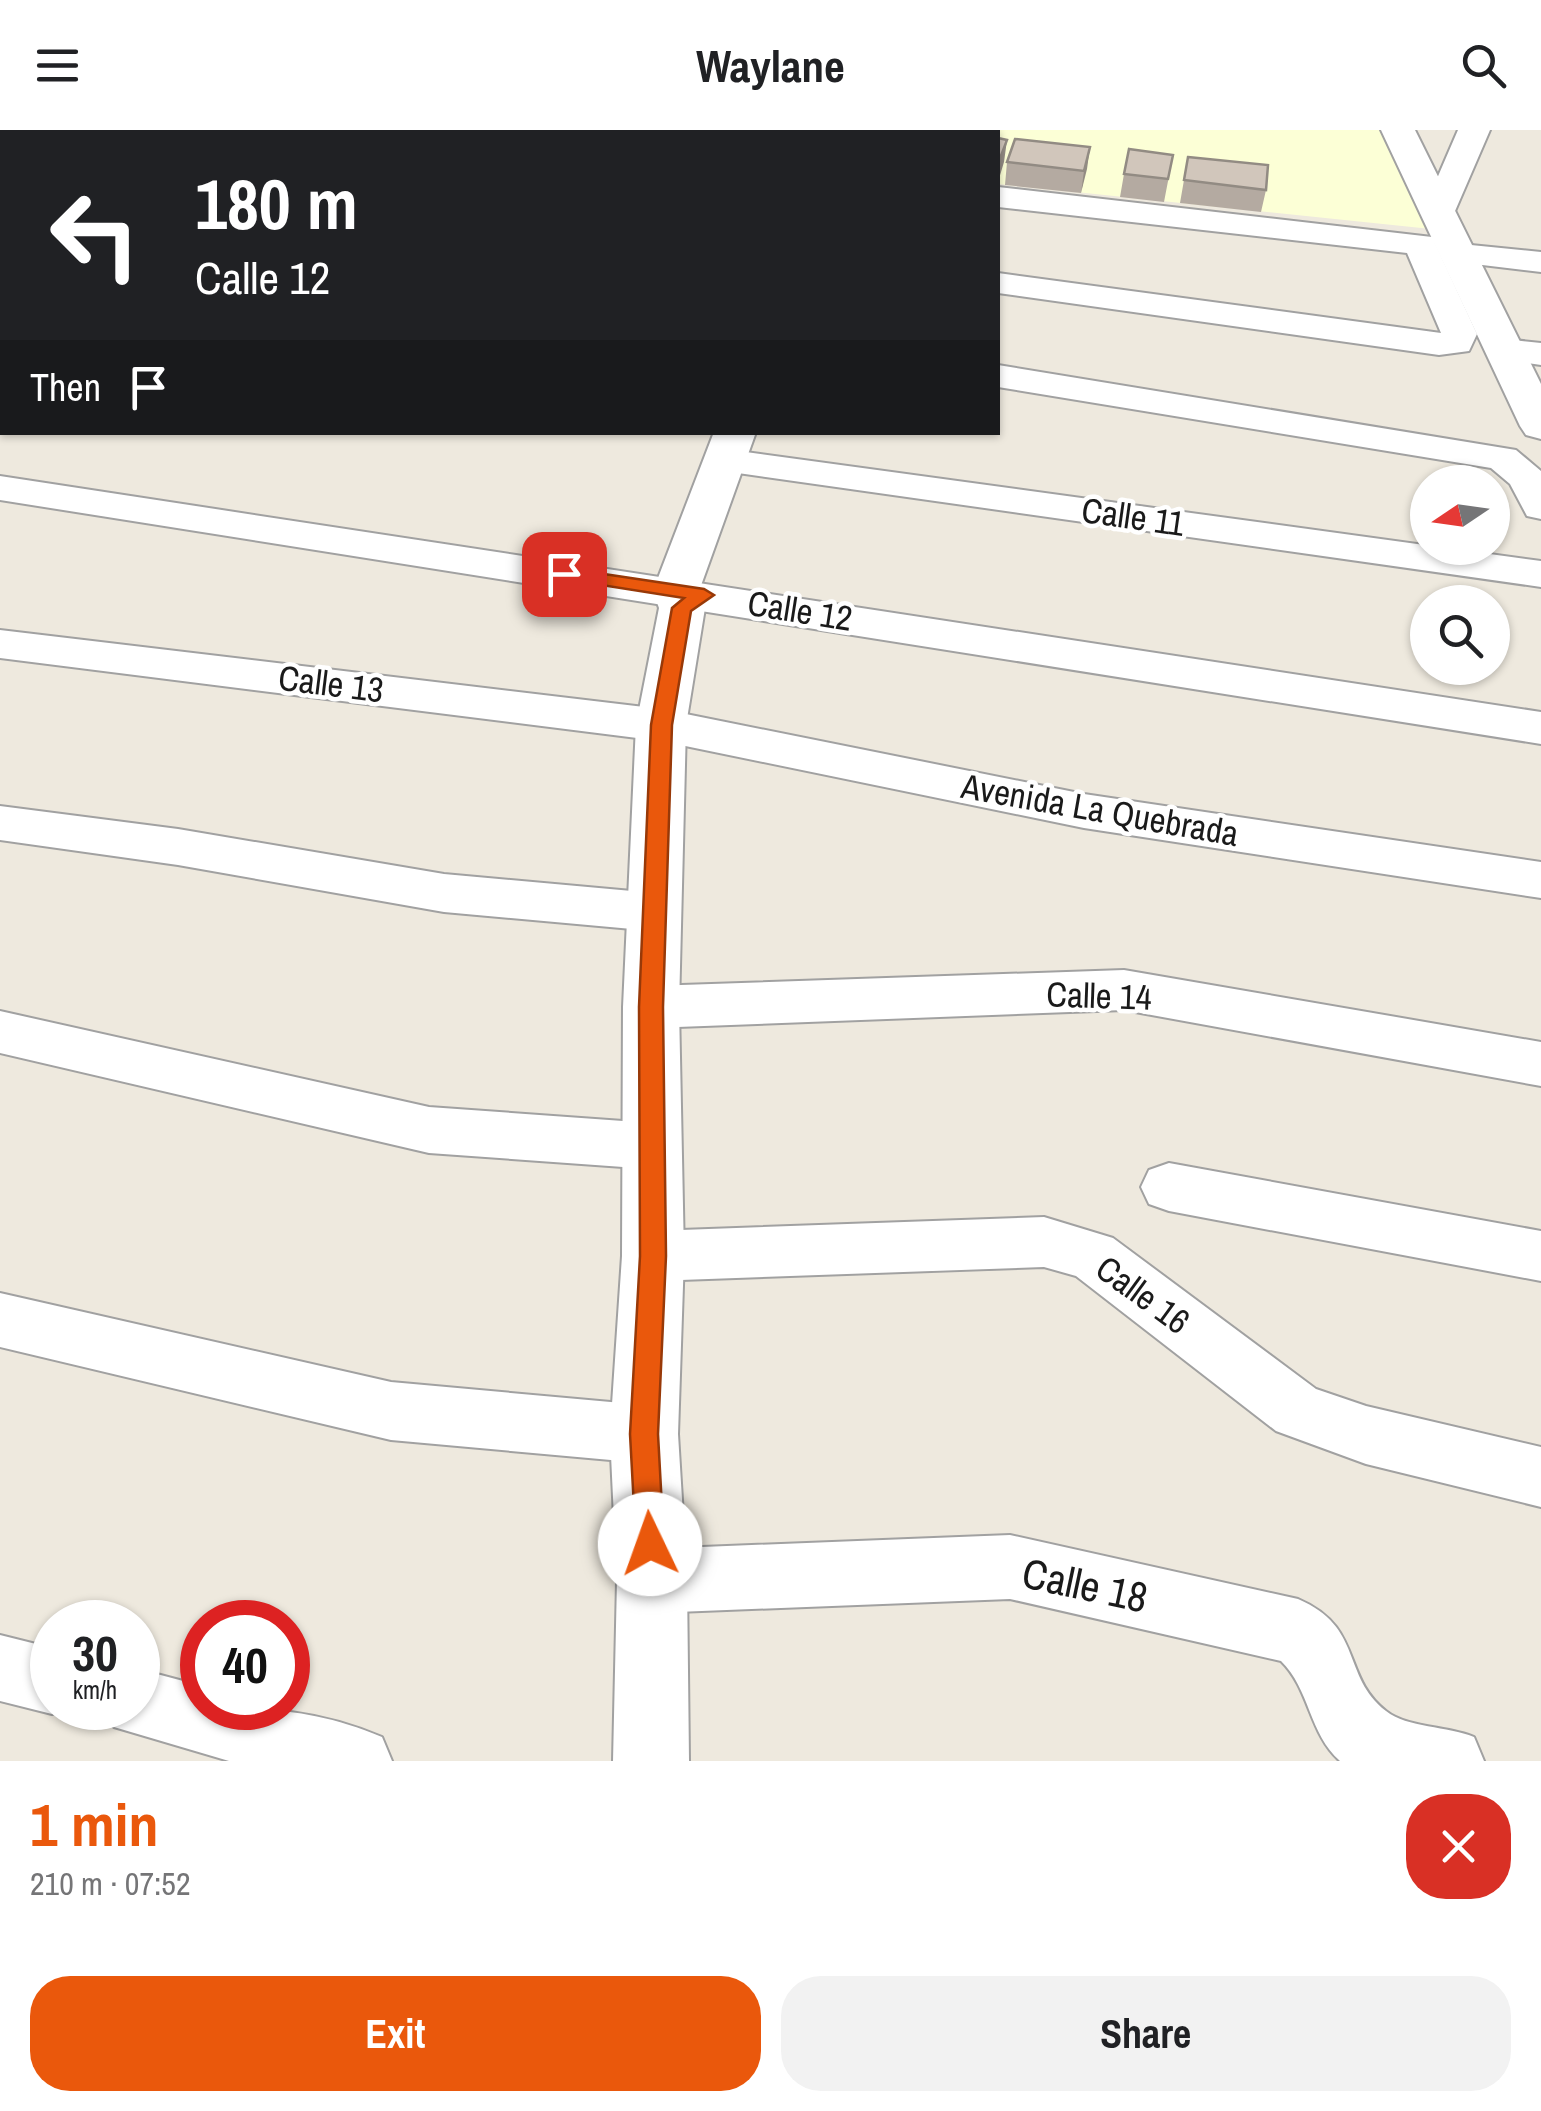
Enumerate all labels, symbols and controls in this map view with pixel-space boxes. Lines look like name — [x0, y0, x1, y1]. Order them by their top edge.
text: Waylane — [696, 35, 845, 96]
icon: menu — [30, 38, 85, 93]
icon: search — [1456, 38, 1511, 93]
text: 180 m — [195, 157, 358, 251]
icon: left — [30, 170, 160, 300]
text: Calle 12 — [195, 247, 330, 308]
icon: arrive — [121, 360, 176, 415]
text: Then — [30, 362, 101, 413]
north arrow — [1410, 465, 1510, 565]
map controls — [1410, 465, 1510, 685]
street label: Calle 11 — [1079, 486, 1187, 547]
pin — [522, 532, 607, 617]
icon: arrive — [537, 547, 592, 602]
street label: Calle 12 — [744, 579, 856, 642]
button: search — [1410, 585, 1510, 685]
street label: Calle 13 — [276, 654, 386, 713]
street label: Avenida La Quebrada — [957, 762, 1242, 857]
street label: Calle 14 — [1046, 970, 1152, 1021]
street label: Calle 16 — [1087, 1245, 1200, 1345]
position arrow — [598, 1492, 702, 1596]
street label: Calle 18 — [1017, 1544, 1153, 1626]
speed limit sign: 40 — [180, 1600, 310, 1730]
text: 30 — [72, 1619, 118, 1687]
text: km/h — [73, 1673, 117, 1707]
text: 1 min — [30, 1784, 159, 1865]
button: close — [1406, 1794, 1511, 1899]
text: 210 m · 07:52 — [30, 1862, 190, 1905]
button: Exit — [30, 1976, 761, 2091]
button: Share — [781, 1976, 1511, 2091]

